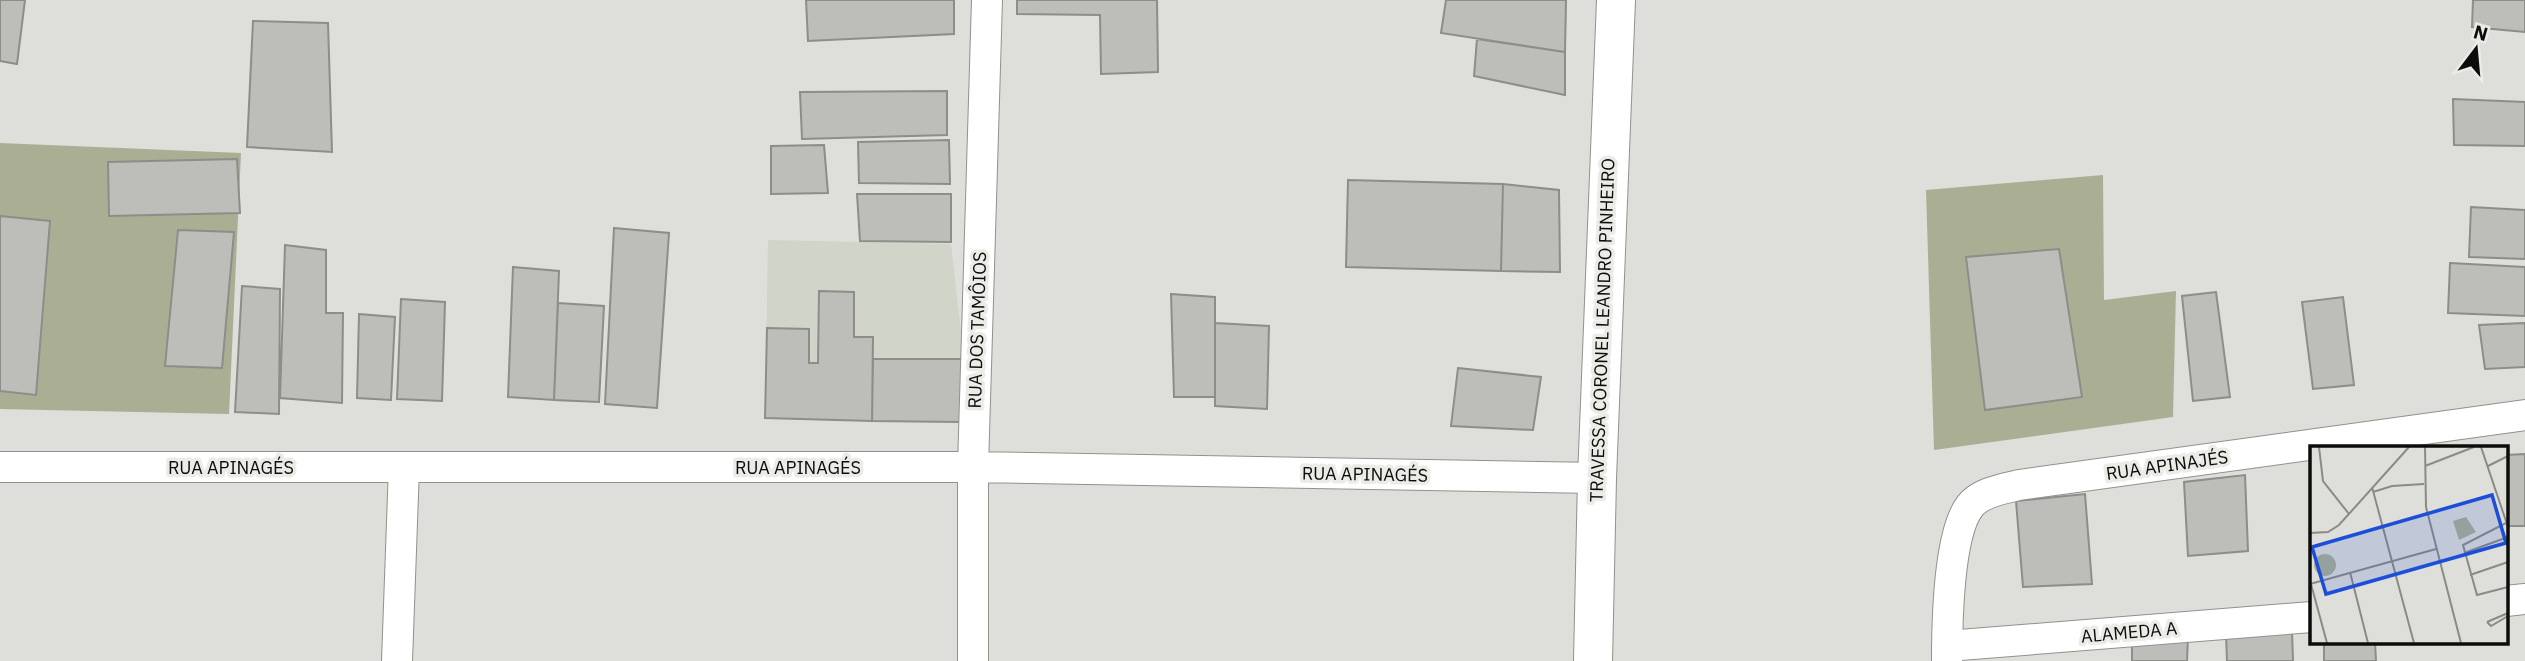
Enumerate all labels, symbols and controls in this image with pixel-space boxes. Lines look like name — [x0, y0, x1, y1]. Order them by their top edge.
north arrow — [2441, 14, 2511, 84]
text: N — [2471, 19, 2491, 46]
street label: TRAVESSA CORONEL LEANDRO PINHEIRO — [1584, 158, 1620, 502]
street label: RUA DOS TAMÔIOS — [963, 251, 991, 409]
street label: RUA APINAJÉS — [2104, 445, 2230, 485]
inset map — [2310, 446, 2508, 644]
street label: RUA APINAGÉS — [168, 456, 294, 479]
street label: RUA APINAGÉS — [735, 456, 861, 479]
street label: RUA APINAGÉS — [1302, 461, 1428, 487]
street label: ALAMEDA A — [2080, 616, 2179, 648]

